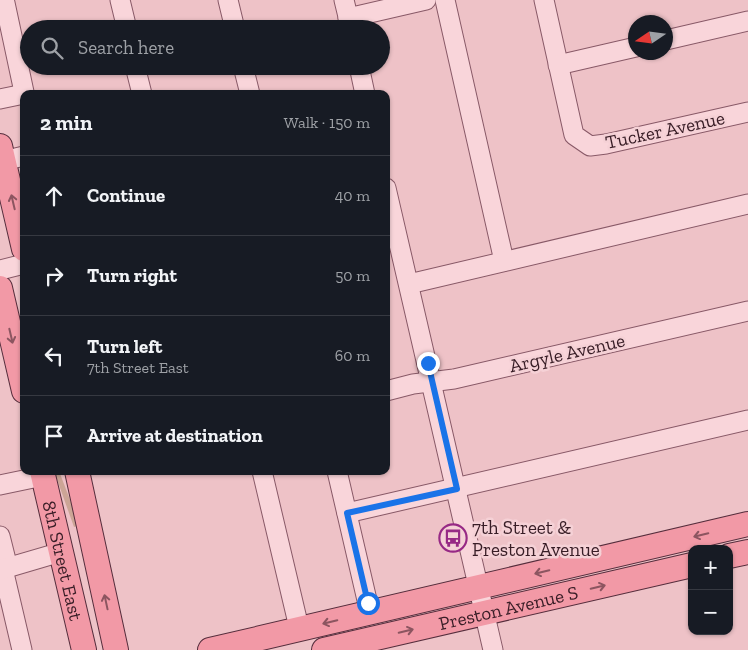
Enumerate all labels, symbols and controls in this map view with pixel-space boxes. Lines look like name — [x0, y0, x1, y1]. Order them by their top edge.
north arrow — [628, 15, 673, 60]
search box — [20, 20, 390, 75]
icon: search — [38, 34, 66, 62]
text: Search here — [78, 36, 174, 59]
street label: Tucker Avenue — [603, 106, 727, 154]
text: 2 min — [40, 110, 92, 135]
text: Walk · 150 m — [284, 113, 370, 132]
icon: ahead — [40, 182, 68, 210]
text: Continue — [87, 184, 165, 207]
text: 40 m — [335, 186, 370, 205]
one-way arrow — [8, 194, 17, 210]
icon: right — [40, 262, 68, 290]
text: Turn right — [87, 264, 177, 287]
text: 50 m — [335, 266, 370, 285]
one-way arrow — [7, 327, 16, 343]
street label: Argyle Avenue — [507, 328, 627, 377]
text: Turn left — [87, 335, 162, 358]
icon: left — [40, 342, 68, 370]
text: 60 m — [335, 346, 370, 365]
route end — [417, 352, 440, 375]
text: 7th Street East — [87, 358, 189, 377]
icon: arrive — [40, 422, 68, 450]
text: Arrive at destination — [87, 424, 263, 447]
street label: 8th Street East — [38, 498, 88, 623]
place label: 7th Street & Preston Avenue — [472, 516, 600, 561]
bus stop icon: 7th Street & Preston Avenue — [438, 523, 468, 553]
one-way arrow — [693, 531, 709, 540]
map controls — [688, 545, 733, 635]
button: + — [688, 545, 733, 590]
one-way arrow — [535, 568, 551, 577]
street label: Preston Avenue S — [436, 580, 580, 635]
one-way arrow — [590, 582, 606, 591]
button: − — [688, 590, 733, 635]
route start — [357, 592, 380, 615]
one-way arrow — [101, 595, 110, 611]
one-way arrow — [322, 618, 338, 627]
one-way arrow — [397, 626, 413, 635]

